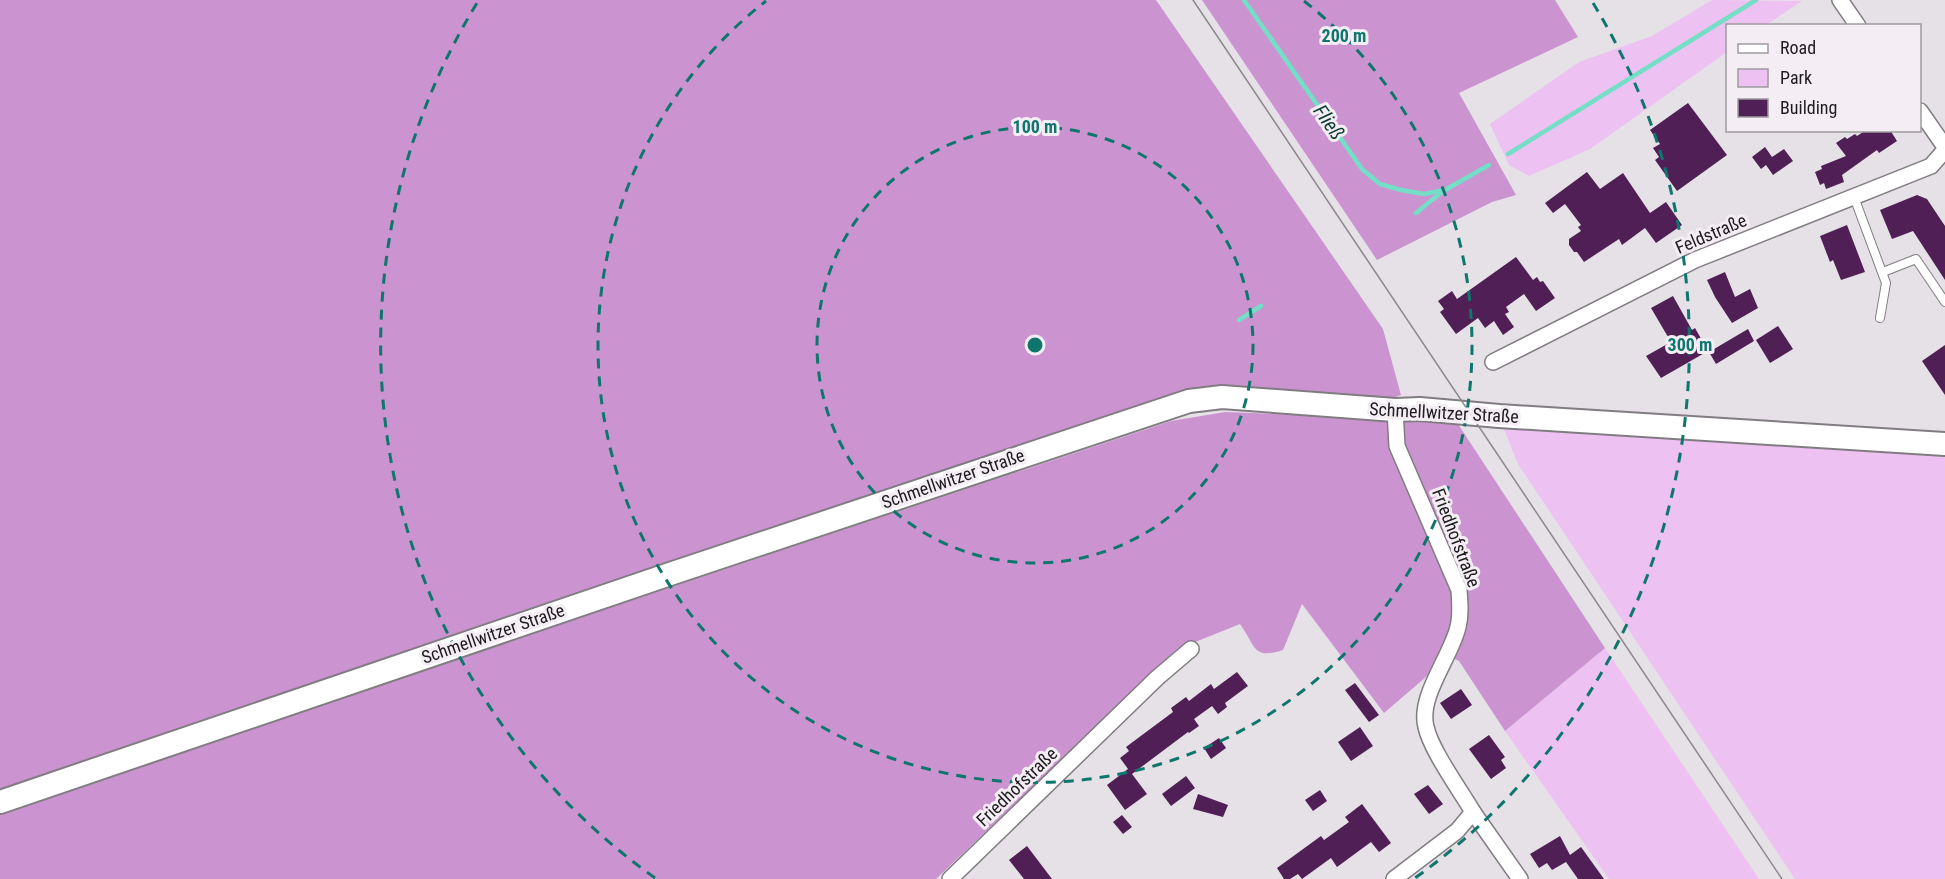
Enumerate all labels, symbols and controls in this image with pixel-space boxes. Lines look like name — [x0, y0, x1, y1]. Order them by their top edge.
legend — [1726, 24, 1921, 132]
text: 200 m — [1322, 25, 1366, 46]
text: Road — [1780, 37, 1816, 58]
text: Park — [1780, 67, 1812, 88]
text: Building — [1780, 97, 1837, 118]
water label: Fließ — [1308, 100, 1350, 144]
text: 100 m — [1013, 116, 1057, 137]
street label: Feldstraße — [1672, 209, 1749, 258]
text: 300 m — [1668, 334, 1712, 355]
centre of rings — [1025, 335, 1045, 355]
street label: Schmellwitzer Straße — [1369, 398, 1519, 427]
street label: Schmellwitzer Straße — [879, 444, 1027, 513]
street label: Friedhofstraße — [1428, 486, 1485, 590]
street label: Schmellwitzer Straße — [419, 599, 567, 668]
street label: Friedhofstraße — [972, 743, 1061, 830]

